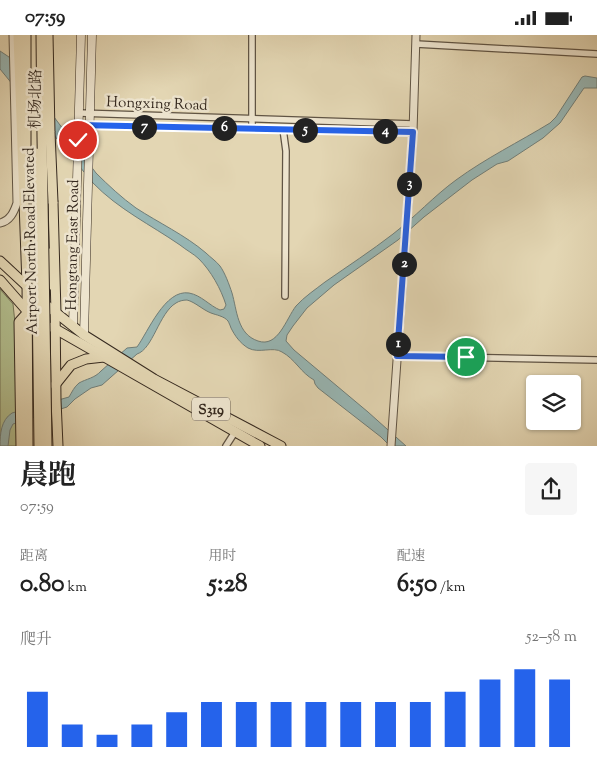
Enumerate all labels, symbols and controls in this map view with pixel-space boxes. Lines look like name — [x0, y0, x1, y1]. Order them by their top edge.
text: 07:59 — [25, 4, 65, 31]
street label: 机场北路 — [25, 69, 48, 129]
street label: Hongxing Road — [106, 92, 209, 117]
pin: 7 — [132, 115, 156, 139]
pin: 6 — [212, 115, 236, 141]
text: 7 — [141, 117, 148, 137]
pin: 5 — [292, 117, 318, 143]
text: 6 — [221, 118, 228, 138]
pin — [57, 119, 99, 161]
pin: 4 — [372, 119, 398, 143]
text: 5 — [303, 120, 308, 140]
text: 4 — [382, 121, 389, 141]
icon: check — [64, 126, 92, 154]
street label: Airport North Road Elevated — [19, 147, 44, 335]
pin: 3 — [396, 171, 422, 197]
text: 3 — [407, 174, 412, 194]
street label: Hongtang East Road — [62, 179, 85, 311]
pin: 2 — [392, 251, 416, 277]
text: 2 — [401, 254, 408, 274]
pin: 1 — [386, 331, 410, 357]
text: 1 — [396, 334, 401, 354]
pin — [445, 336, 487, 378]
icon: arrive — [452, 343, 480, 371]
map controls — [526, 375, 581, 430]
button: layers — [526, 375, 581, 430]
road number: S319 — [192, 397, 230, 421]
text: 晨跑 — [20, 457, 76, 497]
button: share — [525, 463, 577, 515]
text: 07:59 — [20, 496, 54, 519]
text: 距离 — [20, 547, 48, 567]
text: 用时 — [208, 547, 236, 567]
text: 配速 — [397, 547, 425, 567]
text: 0.80 — [20, 567, 65, 603]
text: 5:28 — [208, 567, 248, 603]
text: 6:50 — [397, 567, 437, 603]
text: km — [65, 578, 87, 598]
text: /km — [437, 578, 465, 598]
text: 52–58 m — [526, 626, 577, 649]
text: 爬升 — [20, 629, 52, 652]

